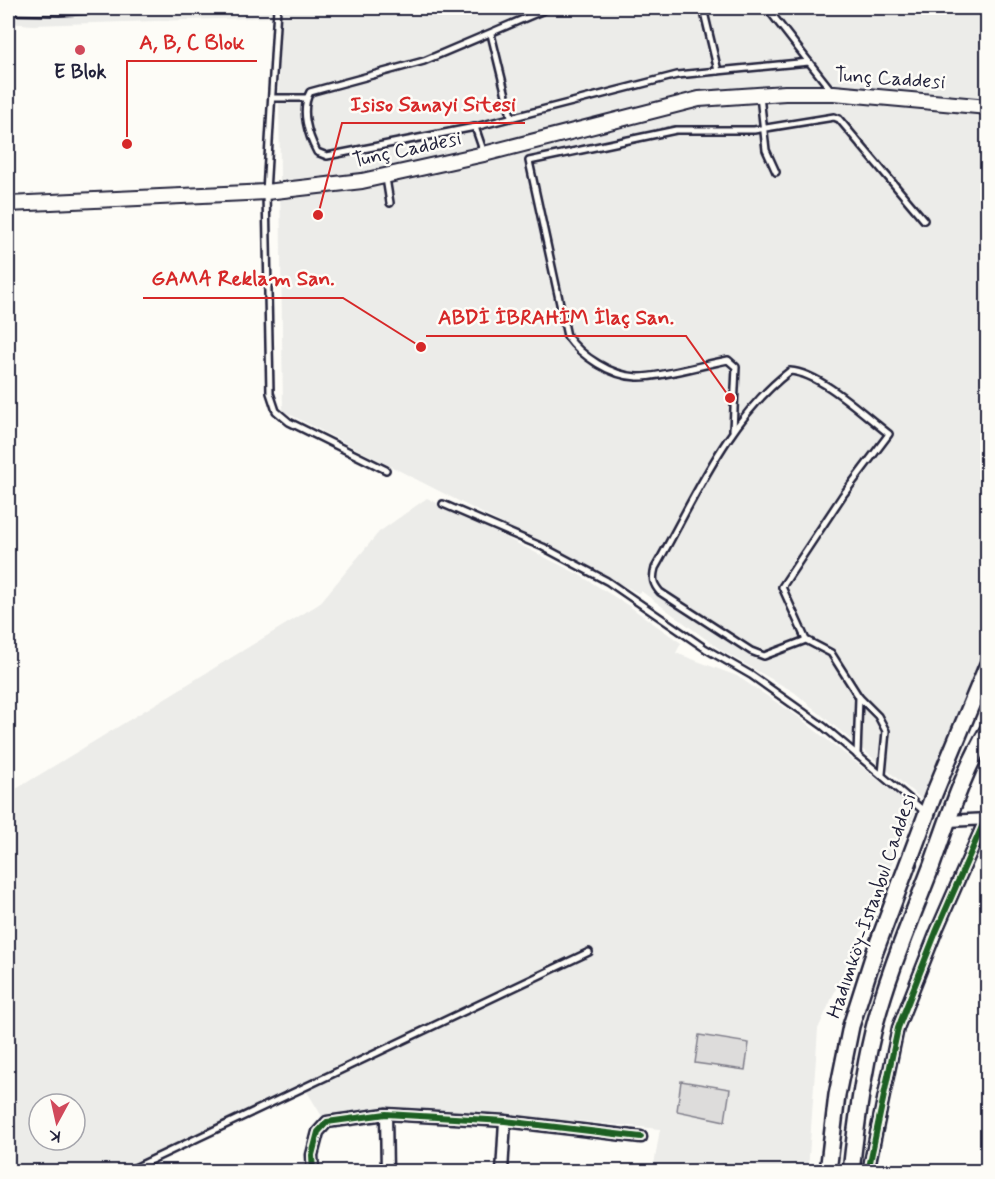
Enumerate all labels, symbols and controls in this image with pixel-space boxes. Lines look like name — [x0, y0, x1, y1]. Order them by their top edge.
callout: A, B, C Blok — [127, 22, 257, 61]
text: A, B, C Blok — [139, 29, 245, 57]
marker: E Blok — [73, 43, 87, 57]
place label: E Blok — [54, 59, 106, 86]
street label: Tunç Caddesi — [834, 62, 946, 96]
callout: Isiso Sanayi Sitesi — [342, 84, 525, 123]
text: Isiso Sanayi Sitesi — [350, 91, 516, 119]
street label: Tunç Caddesi — [350, 125, 464, 175]
callout: GAMA Reklam San. — [143, 259, 343, 298]
text: GAMA Reklam San. — [151, 265, 335, 293]
callout: ABDİ İBRAHİM İlaç San. — [426, 297, 686, 336]
text: ABDİ İBRAHİM İlaç San. — [438, 304, 674, 332]
street label: Hadımköy-İstanbul Caddesi — [821, 790, 923, 1022]
north arrow — [27, 1092, 87, 1152]
text: K — [47, 1124, 62, 1147]

